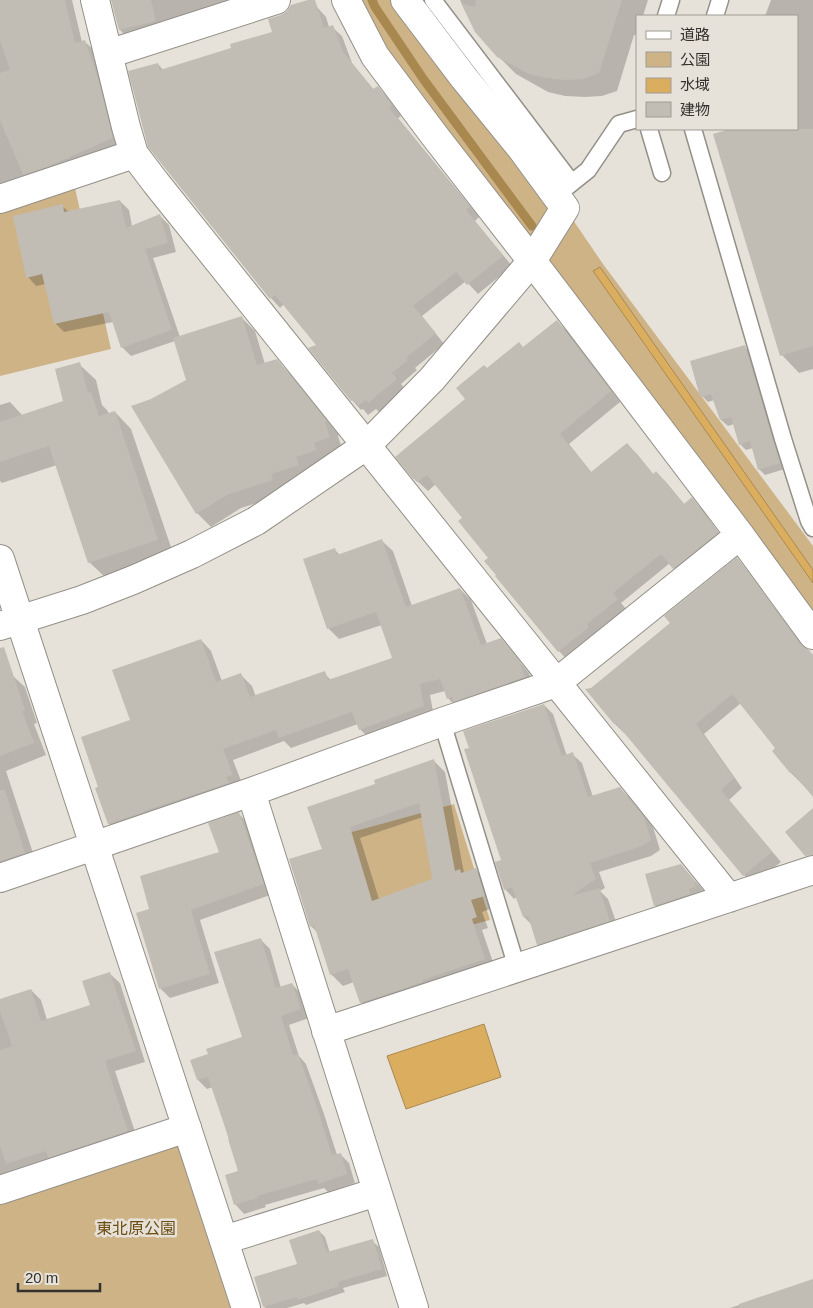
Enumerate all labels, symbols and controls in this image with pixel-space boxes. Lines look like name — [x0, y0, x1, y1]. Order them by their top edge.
legend — [636, 15, 798, 130]
text: 道路 — [680, 26, 710, 43]
text: 公園 — [680, 51, 710, 68]
text: 水域 — [680, 76, 710, 93]
text: 建物 — [680, 101, 710, 118]
park label: 東北原公園 — [96, 1220, 176, 1237]
scale bar — [18, 1260, 100, 1292]
text: 20 m — [25, 1269, 58, 1286]

